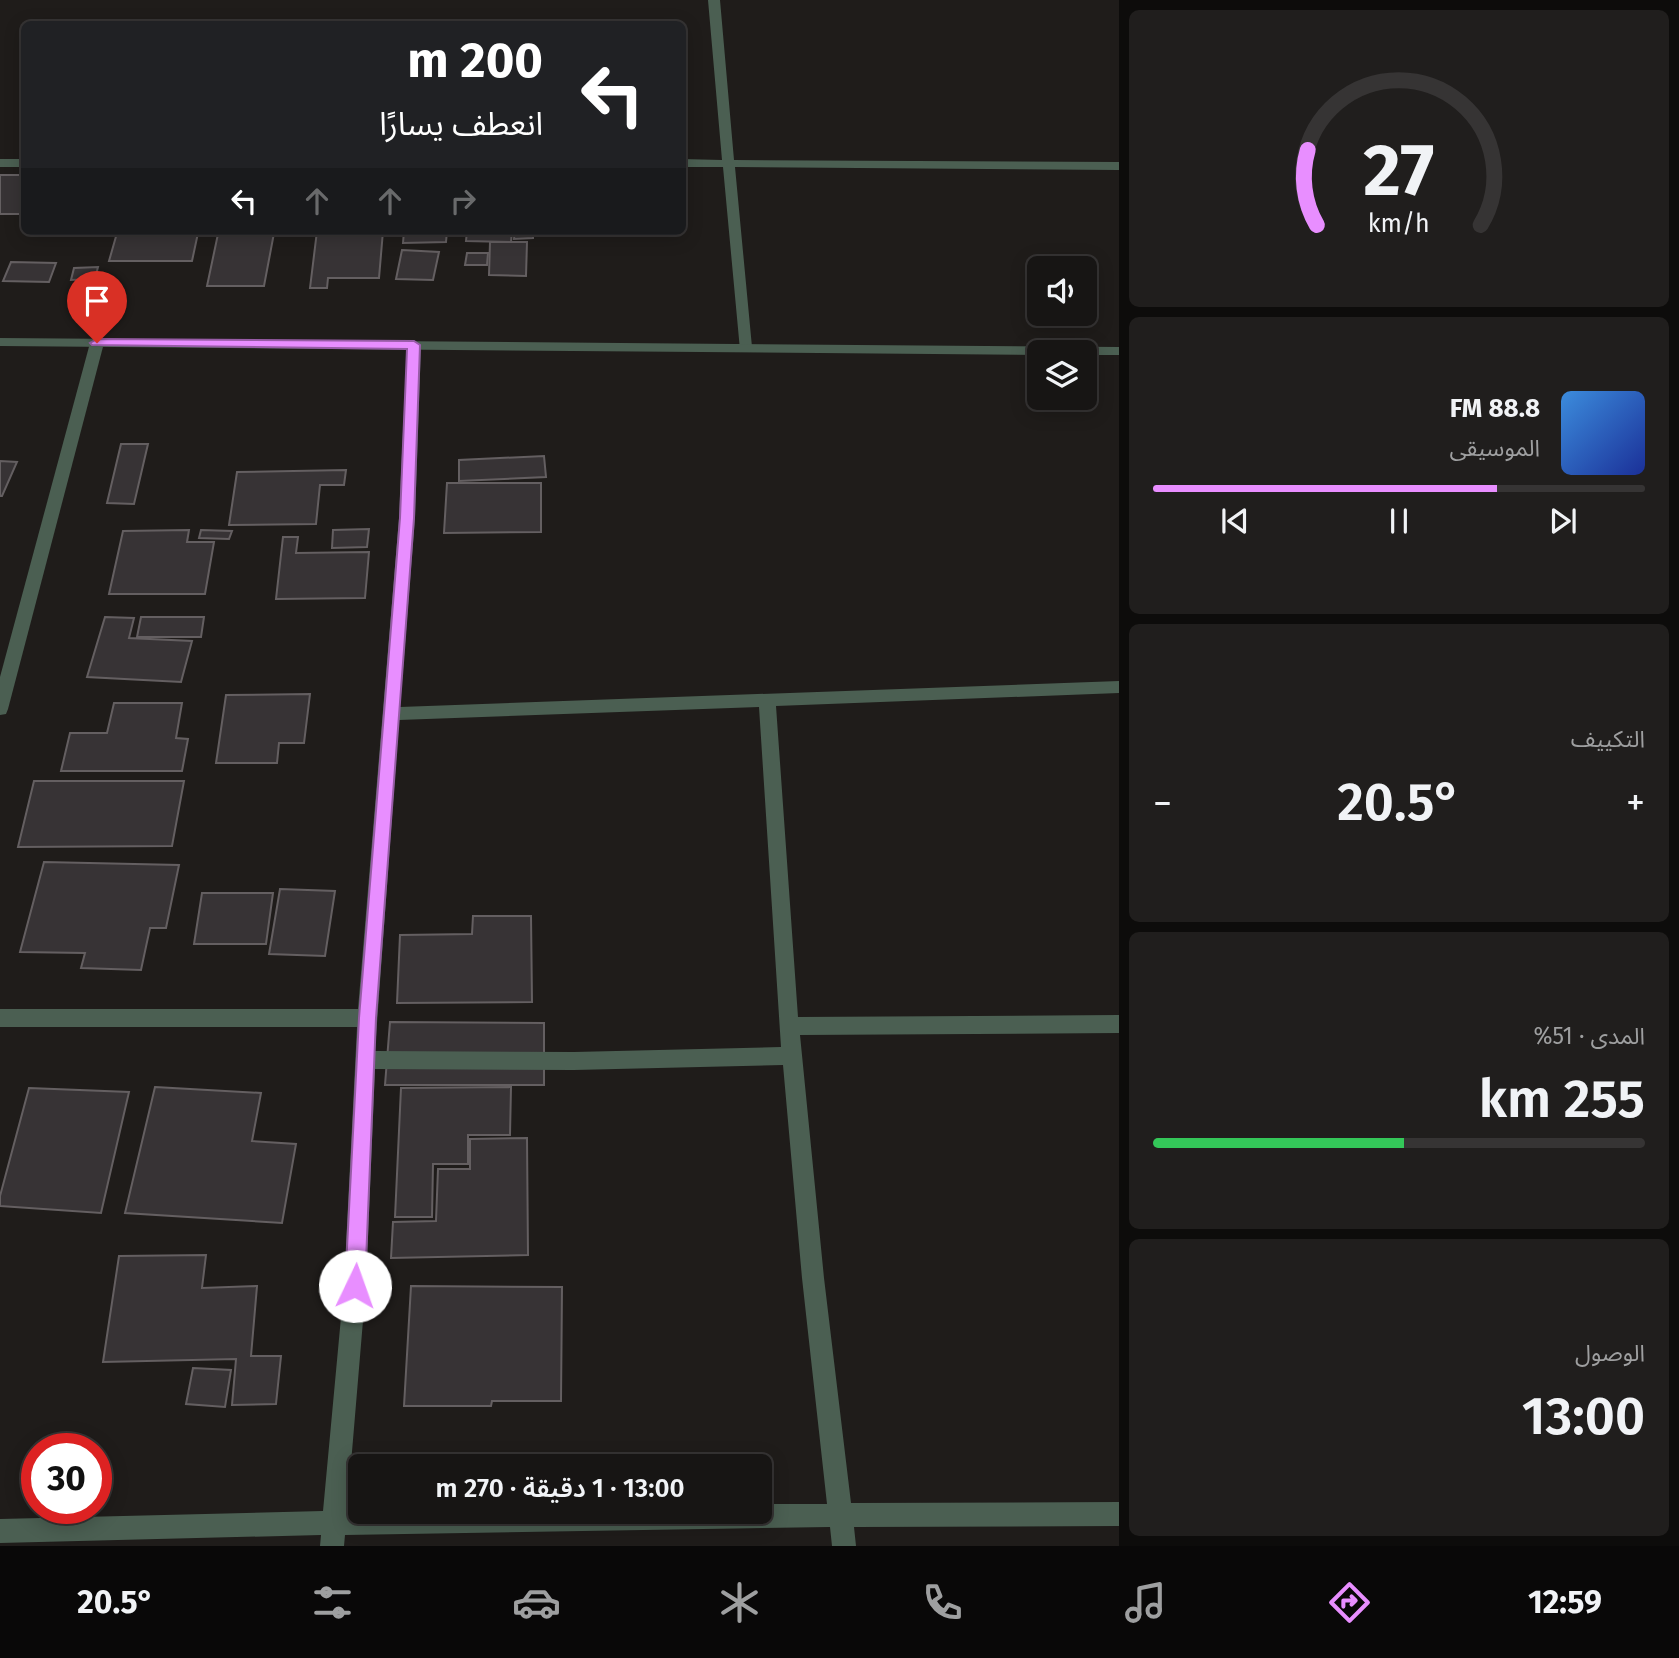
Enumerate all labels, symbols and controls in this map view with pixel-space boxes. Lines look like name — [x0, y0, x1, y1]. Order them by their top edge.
text: 200 m — [407, 31, 543, 90]
icon: left — [567, 49, 658, 140]
text: انعطف يسارًا — [379, 105, 543, 143]
text: 27 — [1364, 127, 1434, 214]
icon: left — [225, 182, 263, 220]
icon: ahead — [298, 182, 336, 220]
icon: ahead — [371, 182, 409, 220]
icon: right — [444, 182, 482, 220]
text: km/h — [1368, 208, 1430, 238]
map controls — [1027, 256, 1097, 410]
button: sound — [1027, 256, 1097, 326]
pin — [67, 271, 127, 343]
icon: arrive — [78, 282, 116, 320]
button: layers — [1027, 340, 1097, 410]
text: 88.8 FM — [1450, 393, 1540, 424]
text: الموسيقى — [1449, 434, 1540, 462]
icon: previous — [1216, 502, 1254, 540]
icon: pause — [1380, 502, 1418, 540]
icon: next — [1544, 502, 1582, 540]
text: التكييف — [1571, 725, 1645, 753]
text: 20.5° — [1337, 771, 1461, 834]
text: − — [1153, 780, 1172, 826]
text: + — [1626, 780, 1645, 826]
text: المدى · 51% — [1534, 1022, 1645, 1050]
text: 255 km — [1479, 1068, 1645, 1131]
position arrow — [318, 1249, 392, 1323]
text: الوصول — [1575, 1339, 1645, 1367]
text: 13:00 — [1522, 1385, 1645, 1448]
speed limit sign: 30 — [21, 1433, 112, 1524]
text: 13:00 · 1 دقيقة · 270 m — [435, 1473, 685, 1504]
icon: filters — [308, 1578, 357, 1627]
icon: car — [512, 1578, 561, 1627]
icon: climate — [715, 1578, 764, 1627]
icon: phone — [918, 1578, 967, 1627]
icon: music — [1121, 1578, 1170, 1627]
icon: directions — [1325, 1578, 1374, 1627]
text: 20.5° — [77, 1583, 154, 1621]
text: 12:59 — [1528, 1583, 1602, 1621]

